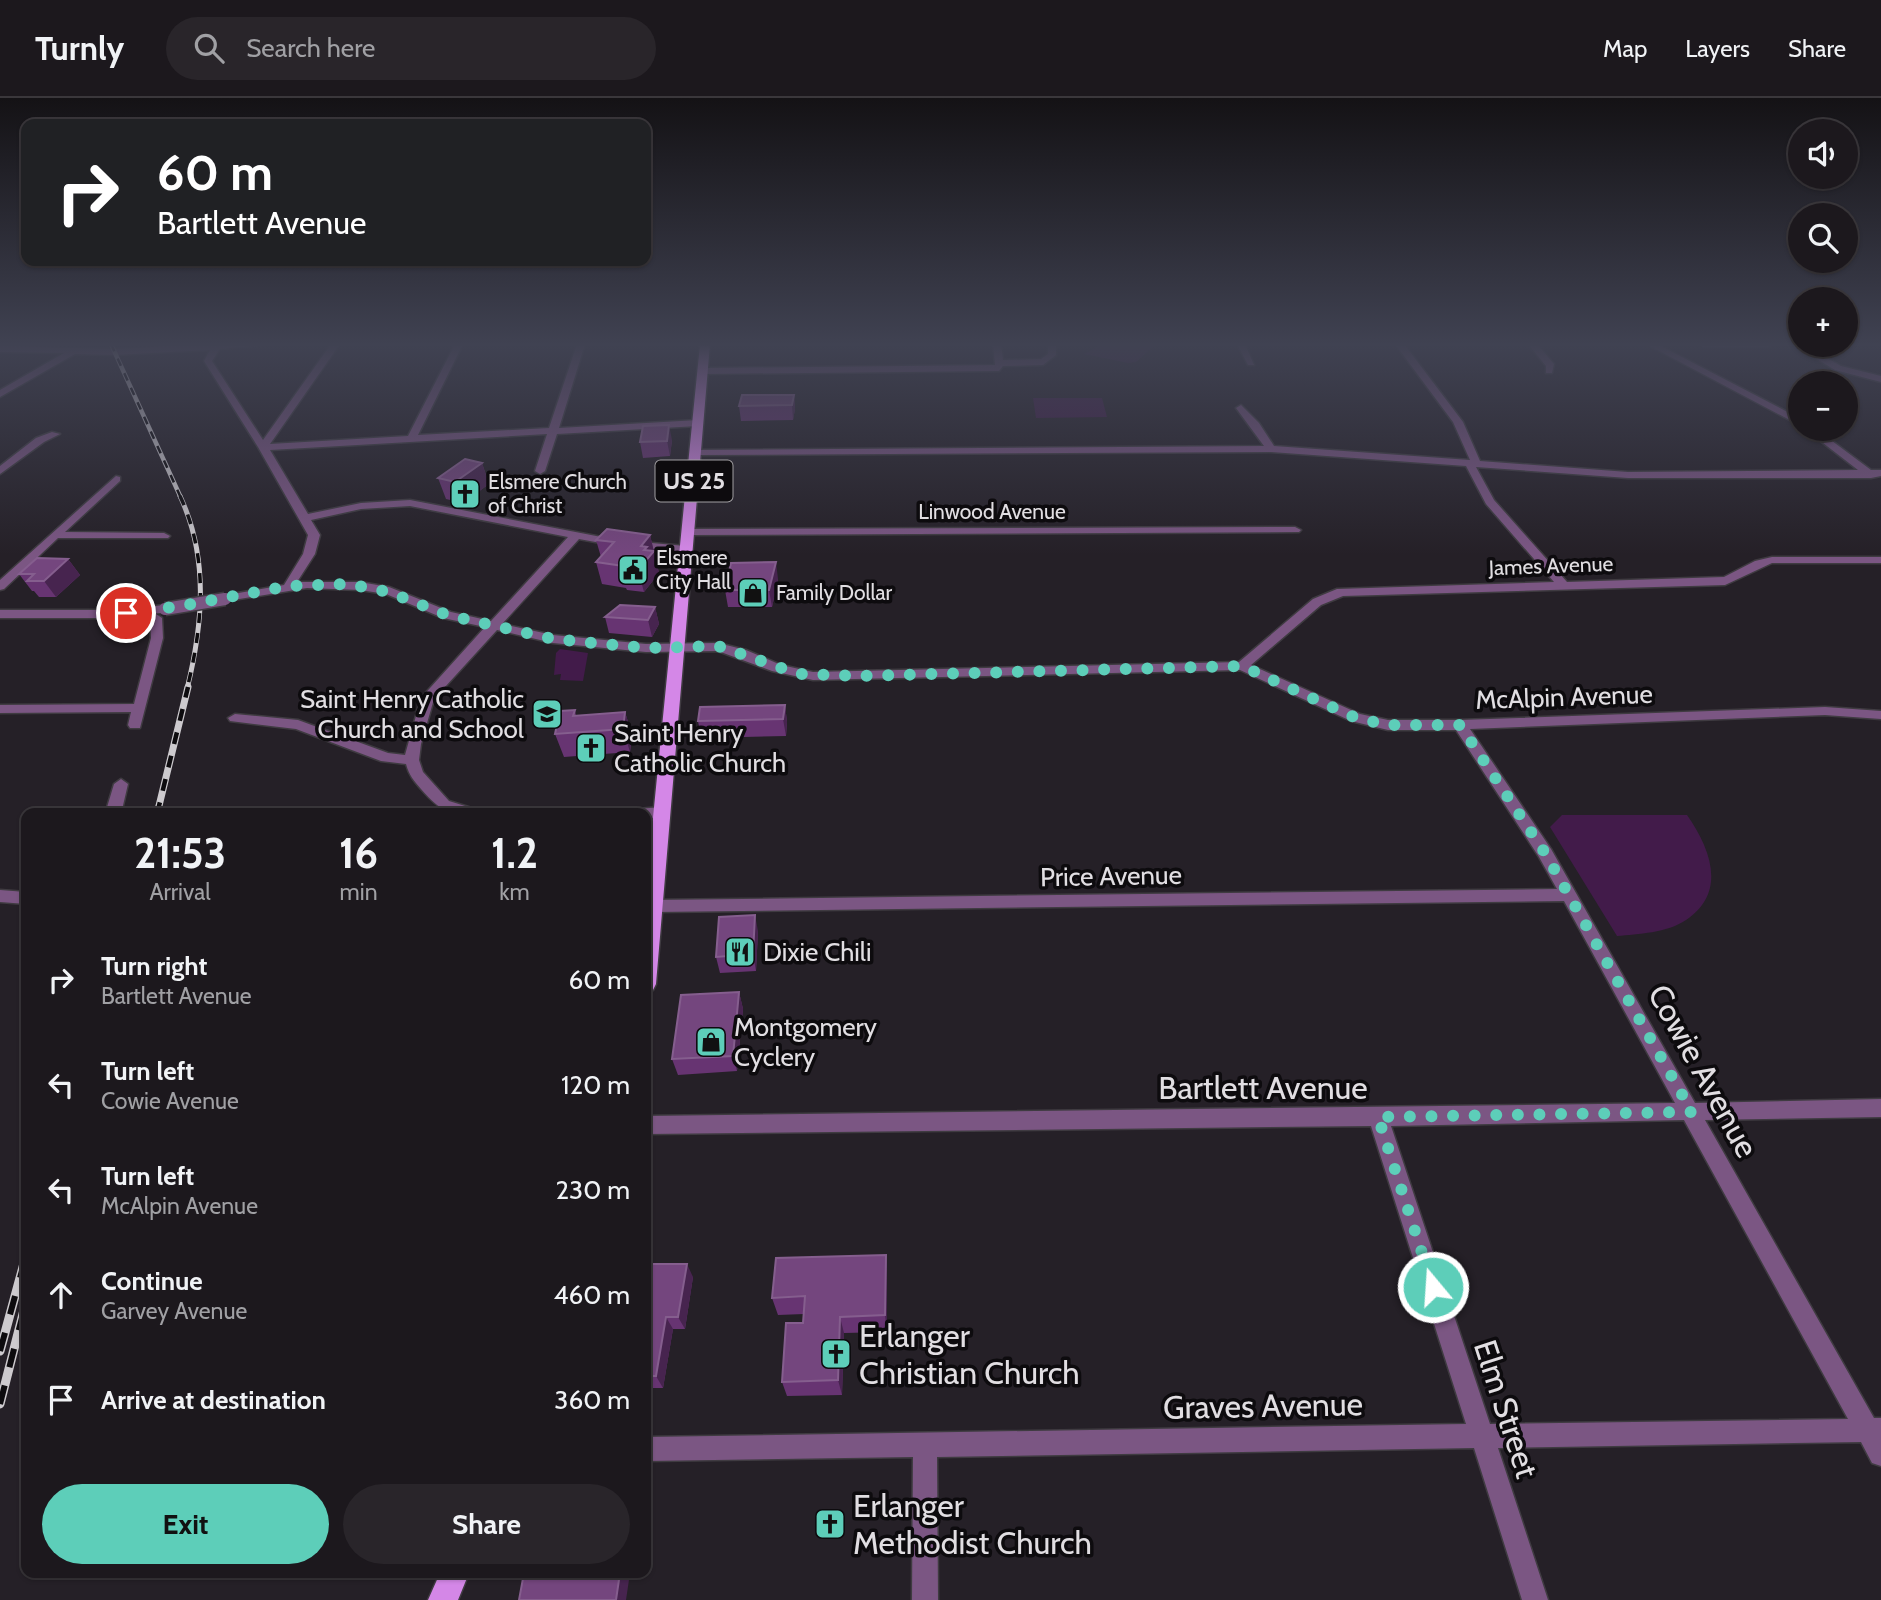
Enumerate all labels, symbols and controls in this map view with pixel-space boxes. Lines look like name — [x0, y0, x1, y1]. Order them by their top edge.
search box — [166, 17, 656, 80]
text: Turnly — [35, 28, 124, 68]
icon: search — [190, 29, 228, 67]
text: Search here — [246, 32, 375, 64]
text: Map — [1603, 34, 1647, 63]
text: Layers — [1685, 34, 1750, 63]
text: Share — [1788, 34, 1846, 63]
map controls — [1788, 119, 1858, 441]
button: sound — [1788, 119, 1858, 189]
text: 60 m — [157, 143, 273, 202]
icon: right — [42, 147, 133, 238]
text: Bartlett Avenue — [157, 203, 366, 242]
button: search — [1788, 203, 1858, 273]
button: + — [1788, 287, 1858, 357]
button: − — [1788, 371, 1858, 441]
road number: US 25 — [656, 460, 732, 502]
place label: Elsmere Church of Christ — [488, 469, 627, 518]
church icon: Elsmere Church of Christ — [448, 477, 482, 511]
street label: Linwood Avenue — [918, 499, 1066, 524]
place label: Elsmere City Hall — [656, 545, 731, 594]
street label: James Avenue — [1487, 551, 1614, 580]
public building icon: Elsmere City Hall — [616, 553, 650, 587]
shop icon: Family Dollar — [736, 576, 770, 610]
place label: Family Dollar — [776, 580, 893, 605]
pin — [96, 583, 156, 643]
icon: arrive — [107, 594, 145, 632]
street label: McAlpin Avenue — [1475, 678, 1653, 716]
place label: Saint Henry Catholic Church and School — [300, 683, 524, 745]
school or university icon: Saint Henry Catholic Church and School — [530, 697, 564, 731]
place label: Saint Henry Catholic Church — [614, 717, 786, 779]
church icon: Saint Henry Catholic Church — [574, 731, 608, 765]
text: 21:53 — [134, 827, 226, 879]
text: 16 — [339, 827, 378, 879]
text: 1.2 — [491, 827, 538, 879]
street label: Price Avenue — [1040, 859, 1182, 893]
text: Arrival — [149, 878, 211, 906]
text: min — [340, 878, 378, 906]
text: km — [499, 878, 530, 906]
restaurant icon: Dixie Chili — [723, 935, 757, 969]
place label: Dixie Chili — [763, 936, 872, 968]
text: Turn right — [101, 950, 207, 982]
icon: right — [42, 961, 80, 999]
text: 60 m — [568, 964, 630, 996]
street label: Cowie Avenue — [1640, 977, 1767, 1164]
text: Bartlett Avenue — [101, 982, 252, 1010]
place label: Montgomery Cyclery — [734, 1011, 877, 1073]
shop icon: Montgomery Cyclery — [694, 1025, 728, 1059]
text: Turn left — [101, 1055, 194, 1087]
icon: left — [42, 1066, 80, 1104]
street label: Bartlett Avenue — [1158, 1068, 1368, 1107]
text: 120 m — [561, 1069, 630, 1101]
text: Cowie Avenue — [101, 1087, 239, 1115]
text: Turn left — [101, 1160, 194, 1192]
icon: left — [42, 1171, 80, 1209]
text: 230 m — [556, 1174, 630, 1206]
text: McAlpin Avenue — [101, 1192, 258, 1220]
position arrow — [1396, 1250, 1470, 1324]
text: Continue — [101, 1265, 203, 1297]
icon: ahead — [42, 1276, 80, 1314]
text: 460 m — [553, 1279, 630, 1311]
text: Garvey Avenue — [101, 1297, 247, 1325]
place label: Erlanger Christian Church — [859, 1316, 1080, 1392]
street label: Elm Street — [1466, 1335, 1547, 1483]
church icon: Erlanger Christian Church — [819, 1337, 853, 1371]
icon: arrive — [42, 1381, 80, 1419]
text: Arrive at destination — [101, 1384, 326, 1416]
text: 360 m — [554, 1384, 630, 1416]
street label: Graves Avenue — [1163, 1384, 1363, 1427]
button: Exit — [42, 1484, 329, 1564]
button: Share — [343, 1484, 630, 1564]
place label: Erlanger Methodist Church — [853, 1486, 1092, 1562]
church icon: Erlanger Methodist Church — [813, 1507, 847, 1541]

